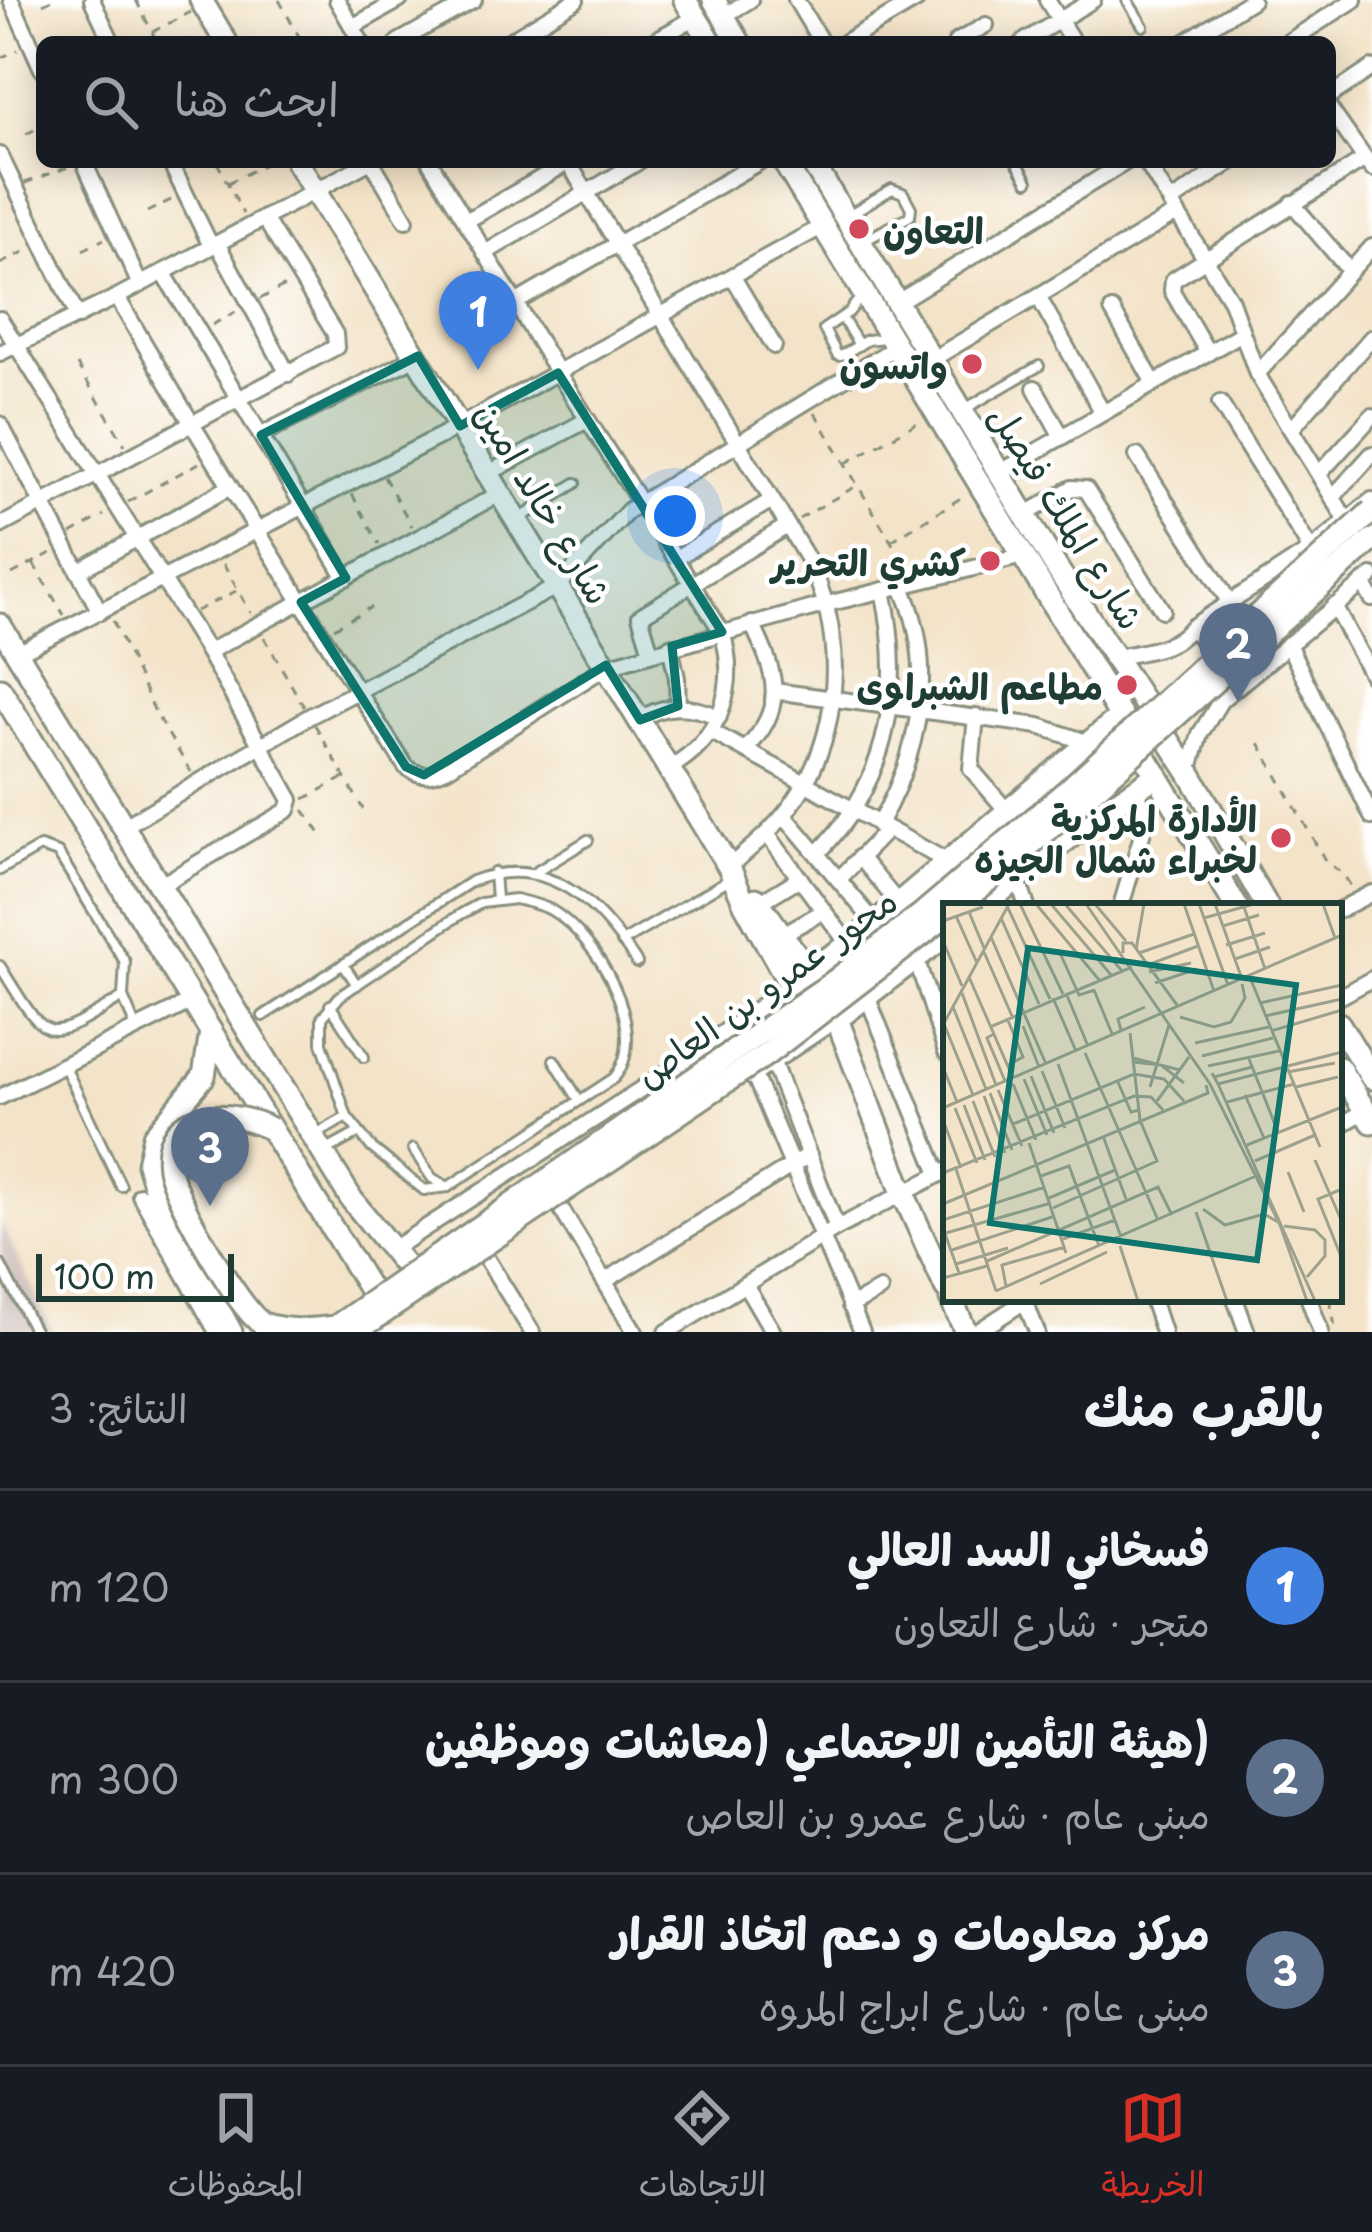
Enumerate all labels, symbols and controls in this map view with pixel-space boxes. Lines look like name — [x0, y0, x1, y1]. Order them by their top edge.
search box — [36, 36, 1336, 168]
text: ابحث هنا — [174, 63, 339, 131]
icon: search — [78, 69, 144, 135]
place label: التعاون — [883, 202, 984, 256]
marker: التعاون — [846, 216, 872, 242]
pin: 1 — [439, 271, 517, 370]
place label: واتسون — [840, 337, 948, 391]
marker: واتسون — [959, 351, 985, 377]
street label: شارع خالد امين — [462, 390, 627, 614]
street label: شارع الملك فيصل — [976, 393, 1159, 640]
your location — [645, 486, 705, 546]
place label: كشري التحرير — [769, 534, 966, 590]
marker: كشري التحرير — [977, 548, 1003, 574]
pin: 2 — [1199, 603, 1277, 702]
place label: مطاعم الشبراوى — [856, 658, 1103, 715]
marker: مطاعم الشبراوى — [1114, 672, 1140, 698]
place label: الأدارة المركزية لخبراء شمال الجيزه — [974, 790, 1257, 885]
marker: الأدارة المركزية لخبراء شمال الجيزه — [1268, 825, 1294, 851]
street label: محور عمرو بن العاص — [623, 872, 907, 1100]
inset map — [943, 903, 1342, 1302]
pin: 3 — [171, 1107, 249, 1206]
scale bar — [36, 1248, 234, 1301]
text: 100 m — [54, 1250, 155, 1300]
text: بالقرب منك — [1084, 1366, 1324, 1443]
text: النتائج: 3 — [48, 1377, 188, 1436]
text: فسخاني السد العالي — [847, 1513, 1210, 1581]
text: 120 m — [48, 1556, 169, 1615]
text: 1 — [1276, 1556, 1294, 1615]
text: متجر · شارع التعاون — [894, 1591, 1210, 1650]
text: (هيئة التأمين الاجتماعي (معاشات وموظفين — [425, 1705, 1210, 1773]
text: 300 m — [48, 1748, 179, 1807]
text: 2 — [1271, 1748, 1299, 1807]
text: مبنى عام · شارع عمرو بن العاص — [686, 1783, 1210, 1842]
text: مركز معلومات و دعم اتخاذ القرار — [612, 1897, 1210, 1965]
text: 420 m — [48, 1940, 176, 1999]
text: 3 — [1272, 1940, 1298, 1999]
text: مبنى عام · شارع ابراج المروه — [759, 1975, 1210, 2034]
tab: المحفوظات — [168, 2085, 304, 2214]
tab: الاتجاهات — [639, 2085, 766, 2214]
tab: الخريطة — [1101, 2085, 1204, 2214]

